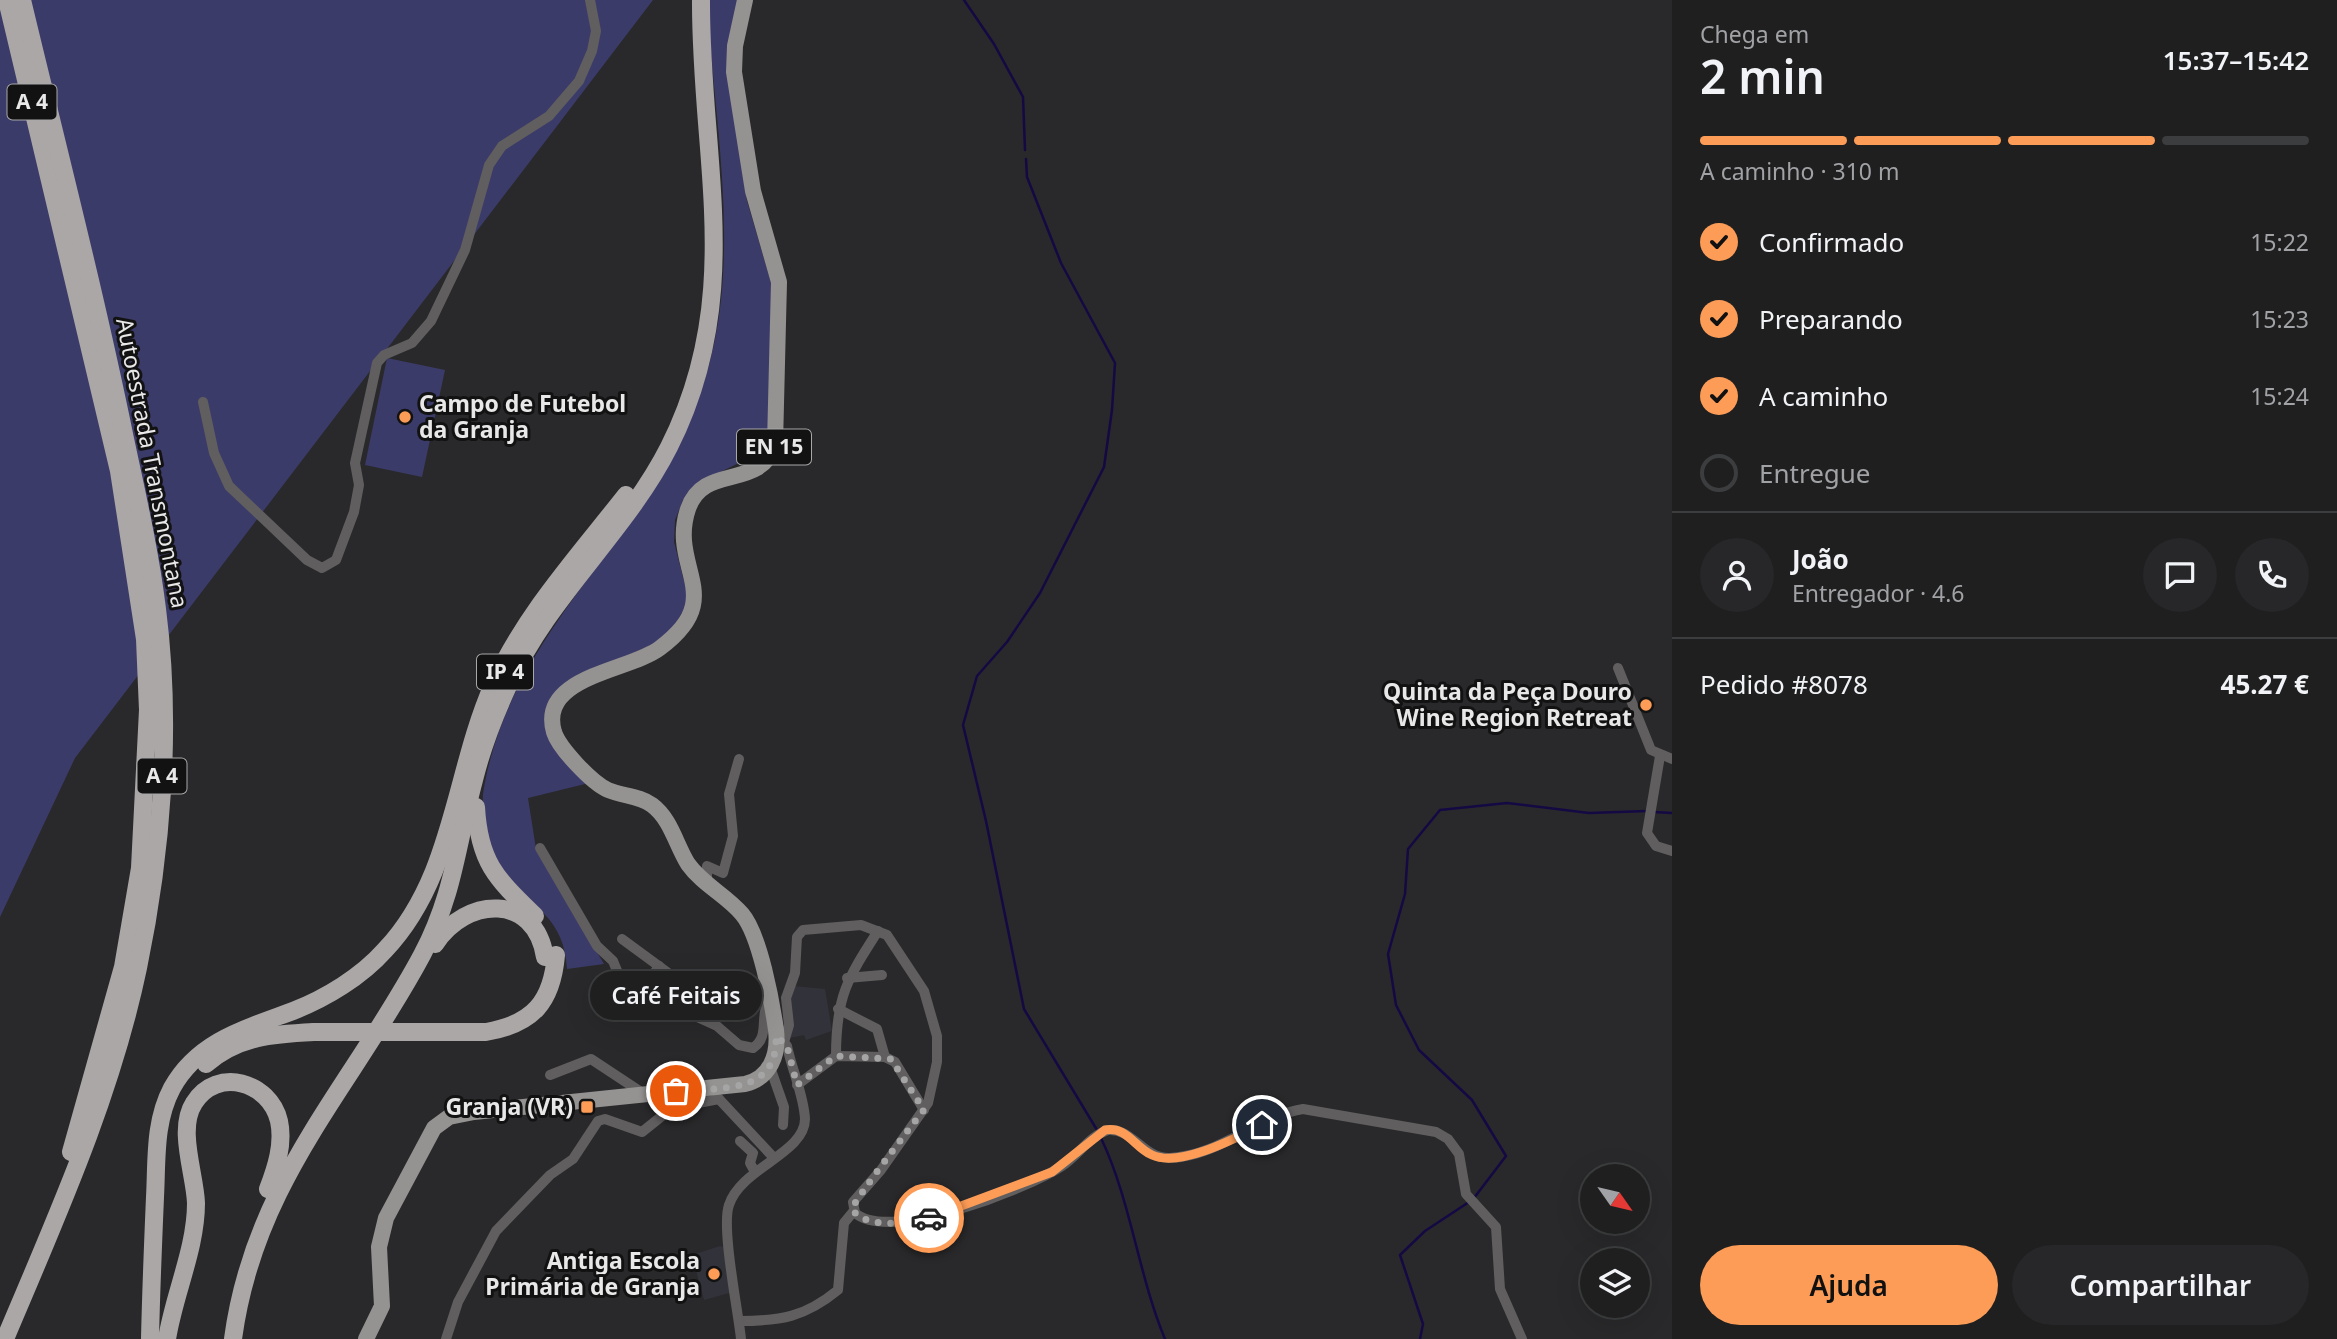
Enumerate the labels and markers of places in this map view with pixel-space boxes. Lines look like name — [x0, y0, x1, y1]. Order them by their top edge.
place label: Campo de Futebol da Granja — [419, 387, 626, 445]
marker: Campo de Futebol da Granja — [397, 409, 413, 425]
place label: Quinta da Peça Douro Wine Region Retreat — [1383, 675, 1632, 733]
marker: Quinta da Peça Douro Wine Region Retreat — [1638, 697, 1654, 713]
callout: Café Feitais — [590, 972, 762, 1021]
pin — [646, 1061, 706, 1121]
place label: Granja (VR) — [446, 1090, 573, 1122]
pin — [1232, 1095, 1292, 1155]
marker: Granja (VR) — [579, 1099, 595, 1115]
place label: Antiga Escola Primária de Granja — [485, 1244, 700, 1302]
marker: Antiga Escola Primária de Granja — [706, 1266, 722, 1282]

